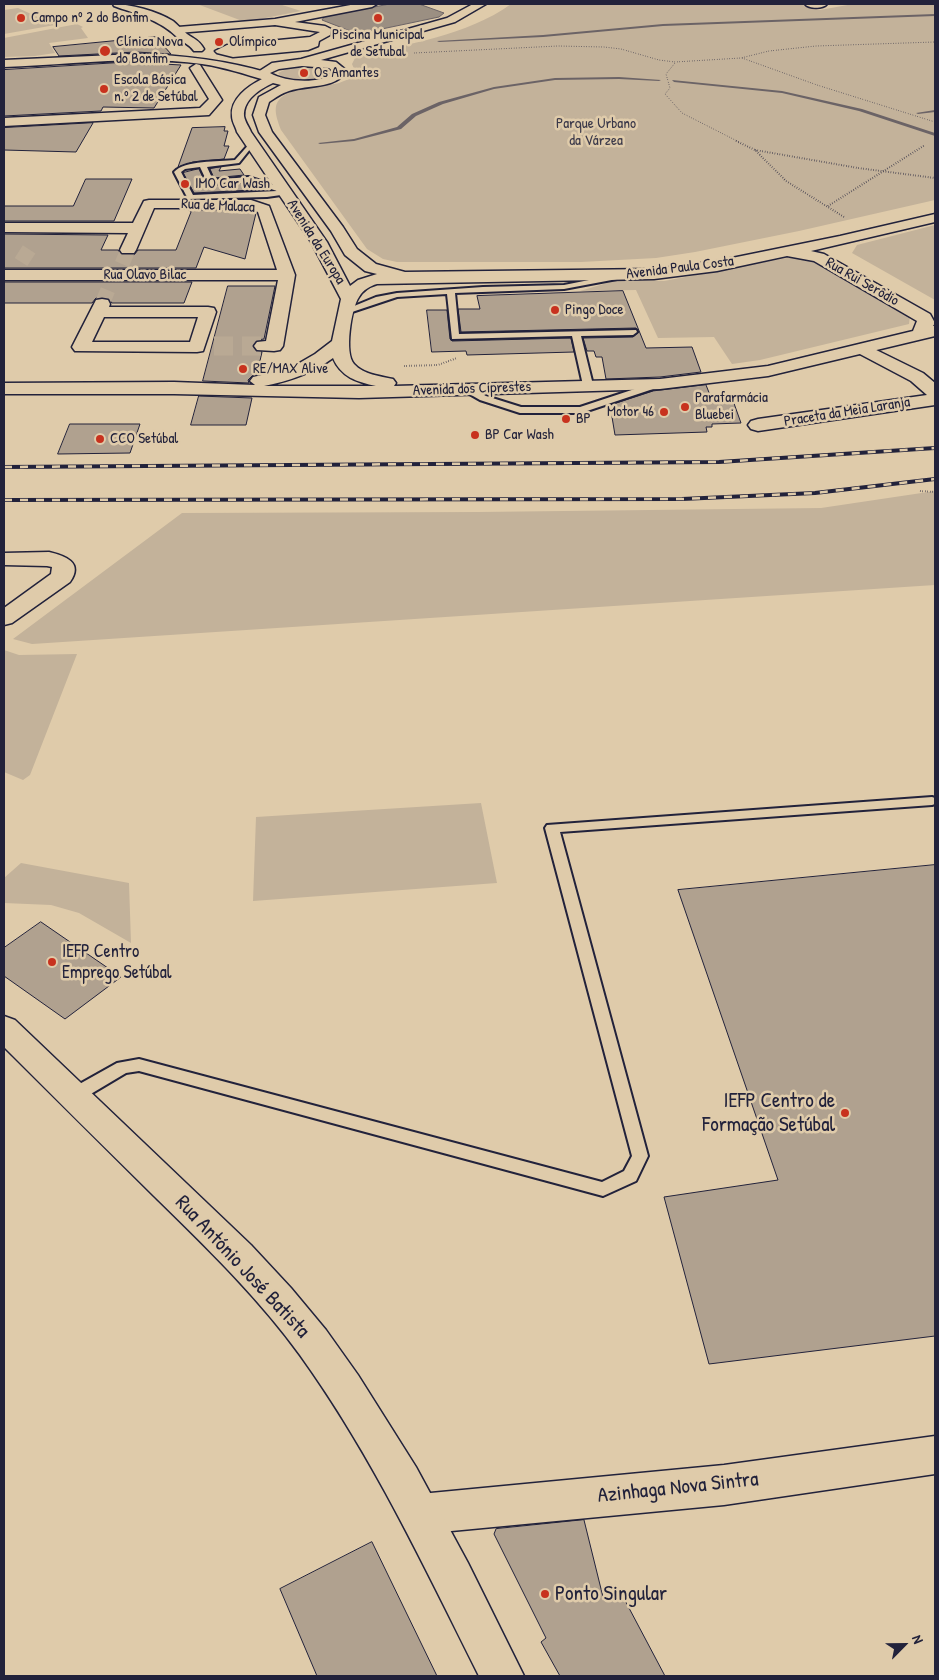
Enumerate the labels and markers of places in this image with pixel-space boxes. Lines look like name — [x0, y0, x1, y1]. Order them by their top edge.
place label: Campo nº 2 do Bonfim — [31, 9, 148, 27]
marker: Campo nº 2 do Bonfim — [15, 12, 27, 24]
marker: Piscina Municipal de Setubal — [372, 12, 384, 24]
place label: Piscina Municipal de Setubal — [332, 26, 424, 61]
place label: Clínica Nova do Bonfim — [116, 33, 183, 68]
place label: Olímpico — [229, 33, 277, 51]
marker: Olímpico — [213, 36, 225, 48]
marker: Clínica Nova do Bonfim — [98, 44, 112, 58]
place label: Os Amantes — [314, 64, 379, 82]
marker: Os Amantes — [298, 67, 310, 79]
place label: Escola Básica n.º 2 de Setúbal — [114, 71, 198, 106]
marker: Escola Básica n.º 2 de Setúbal — [98, 83, 110, 95]
place label: IMO Car Wash — [195, 175, 270, 193]
marker: IMO Car Wash — [179, 178, 191, 190]
place label: Pingo Doce — [565, 301, 623, 319]
marker: Pingo Doce — [549, 304, 561, 316]
place label: RE/MAX Alive — [253, 360, 328, 378]
marker: RE/MAX Alive — [237, 363, 249, 375]
place label: Parafarmácia Bluebei — [695, 389, 768, 424]
marker: Parafarmácia Bluebei — [679, 401, 691, 413]
place label: Motor 46 — [607, 403, 654, 421]
marker: Motor 46 — [658, 406, 670, 418]
place label: BP — [576, 410, 591, 428]
marker: BP — [560, 413, 572, 425]
place label: BP Car Wash — [485, 426, 554, 444]
marker: BP Car Wash — [469, 429, 481, 441]
place label: CCO Setúbal — [110, 430, 178, 448]
marker: CCO Setúbal — [94, 433, 106, 445]
place label: IEFP Centro Emprego Setúbal — [62, 941, 171, 984]
marker: IEFP Centro Emprego Setúbal — [46, 956, 58, 968]
place label: IEFP Centro de Formação Setúbal — [702, 1088, 835, 1138]
marker: IEFP Centro de Formação Setúbal — [839, 1107, 851, 1119]
place label: Ponto Singular — [555, 1581, 667, 1607]
marker: Ponto Singular — [539, 1588, 551, 1600]

